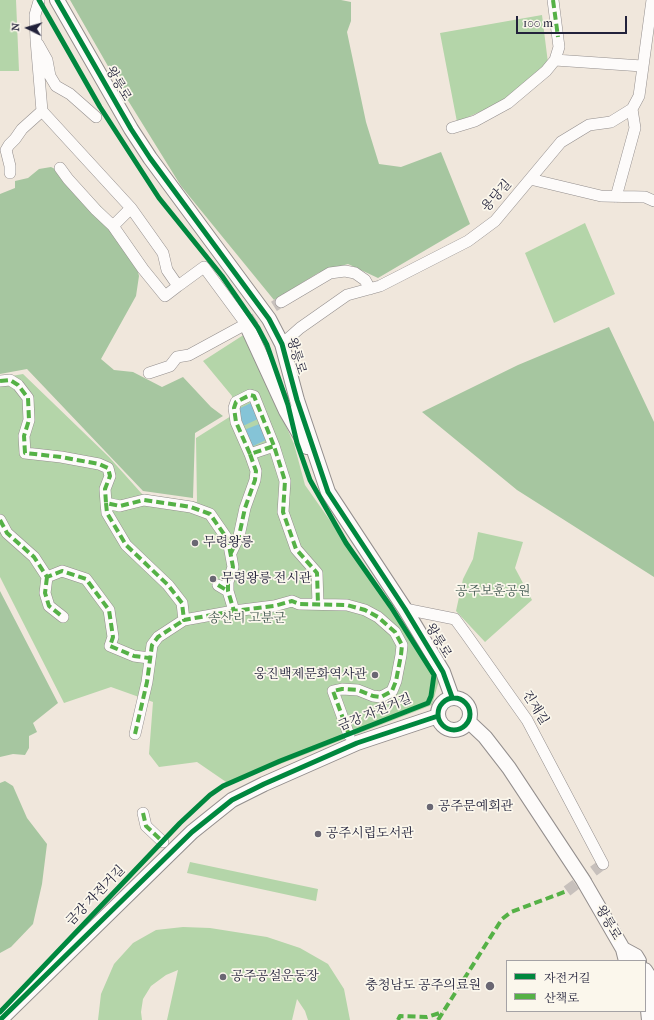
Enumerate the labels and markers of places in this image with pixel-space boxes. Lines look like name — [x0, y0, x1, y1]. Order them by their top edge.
place label: 무령왕릉 — [203, 535, 253, 551]
marker: 무령왕릉 — [190, 538, 200, 548]
place label: 무령왕릉 전시관 — [221, 571, 312, 587]
marker: 무령왕릉 전시관 — [208, 574, 218, 584]
place label: 웅진백제문화역사관 — [254, 667, 367, 683]
marker: 웅진백제문화역사관 — [370, 670, 380, 680]
place label: 공주문예회관 — [438, 799, 513, 815]
marker: 공주문예회관 — [425, 802, 435, 812]
place label: 공주시립도서관 — [326, 826, 414, 842]
marker: 공주시립도서관 — [313, 829, 323, 839]
place label: 공주공설운동장 — [231, 969, 319, 985]
marker: 공주공설운동장 — [218, 972, 228, 982]
place label: 충청남도 공주의료원 — [365, 978, 481, 994]
marker: 충청남도 공주의료원 — [484, 980, 496, 992]

